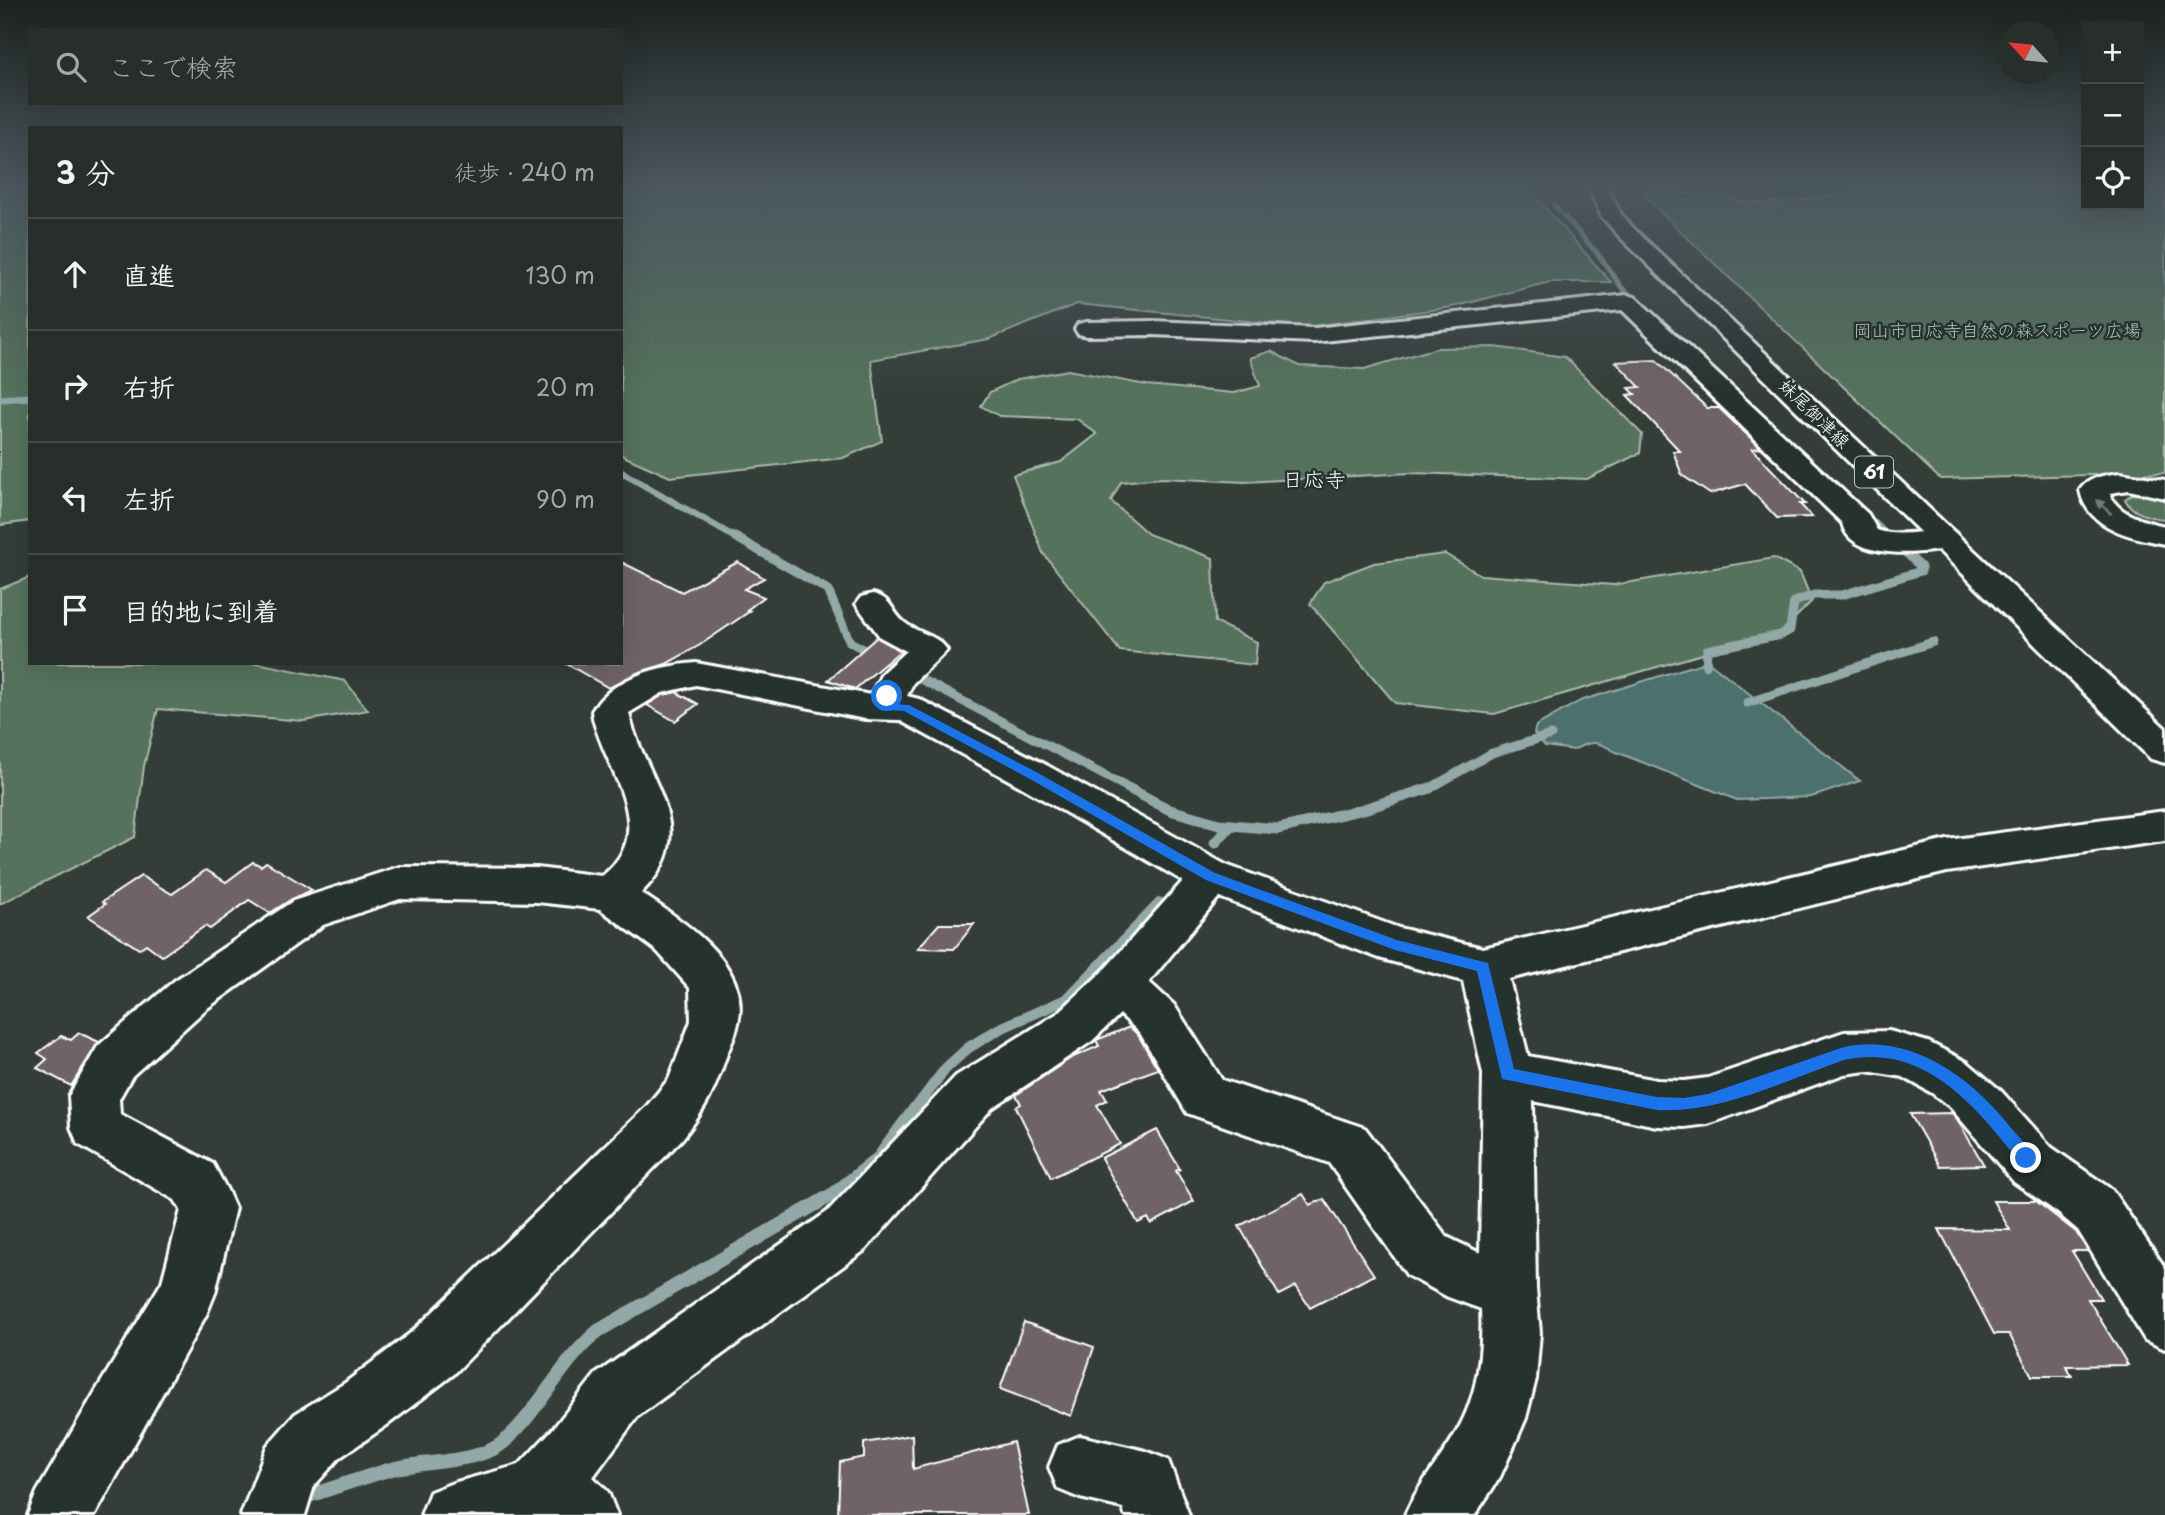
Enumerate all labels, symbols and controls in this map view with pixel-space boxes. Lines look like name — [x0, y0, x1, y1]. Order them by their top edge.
north arrow — [1997, 21, 2060, 84]
map controls — [2081, 21, 2144, 210]
button: + — [2081, 21, 2144, 84]
search box — [28, 28, 623, 105]
text: ここで検索 — [108, 47, 238, 86]
icon: search — [52, 48, 90, 86]
button: − — [2081, 84, 2144, 147]
button: locate — [2081, 147, 2144, 210]
text: 3 分 — [56, 149, 115, 194]
text: 徒歩 · 240 m — [454, 154, 595, 189]
icon: ahead — [56, 255, 94, 293]
text: 直進 — [123, 255, 175, 294]
text: 130 m — [525, 257, 595, 292]
park label: 岡山市日応寺自然の森スポーツ広場 — [1853, 316, 2141, 343]
icon: right — [56, 367, 94, 405]
text: 右折 — [123, 367, 175, 406]
text: 20 m — [536, 369, 595, 404]
street label: 妹尾御津線 — [1773, 372, 1857, 454]
road number: 61 — [1855, 457, 1893, 488]
district label: 日応寺 — [1283, 462, 1346, 494]
icon: left — [56, 479, 94, 517]
text: 左折 — [123, 479, 175, 518]
text: 90 m — [536, 481, 595, 516]
one-way arrow — [2096, 500, 2113, 516]
icon: arrive — [56, 591, 94, 629]
text: 目的地に到着 — [123, 591, 279, 630]
route start — [871, 680, 902, 711]
route end — [2010, 1142, 2041, 1173]

